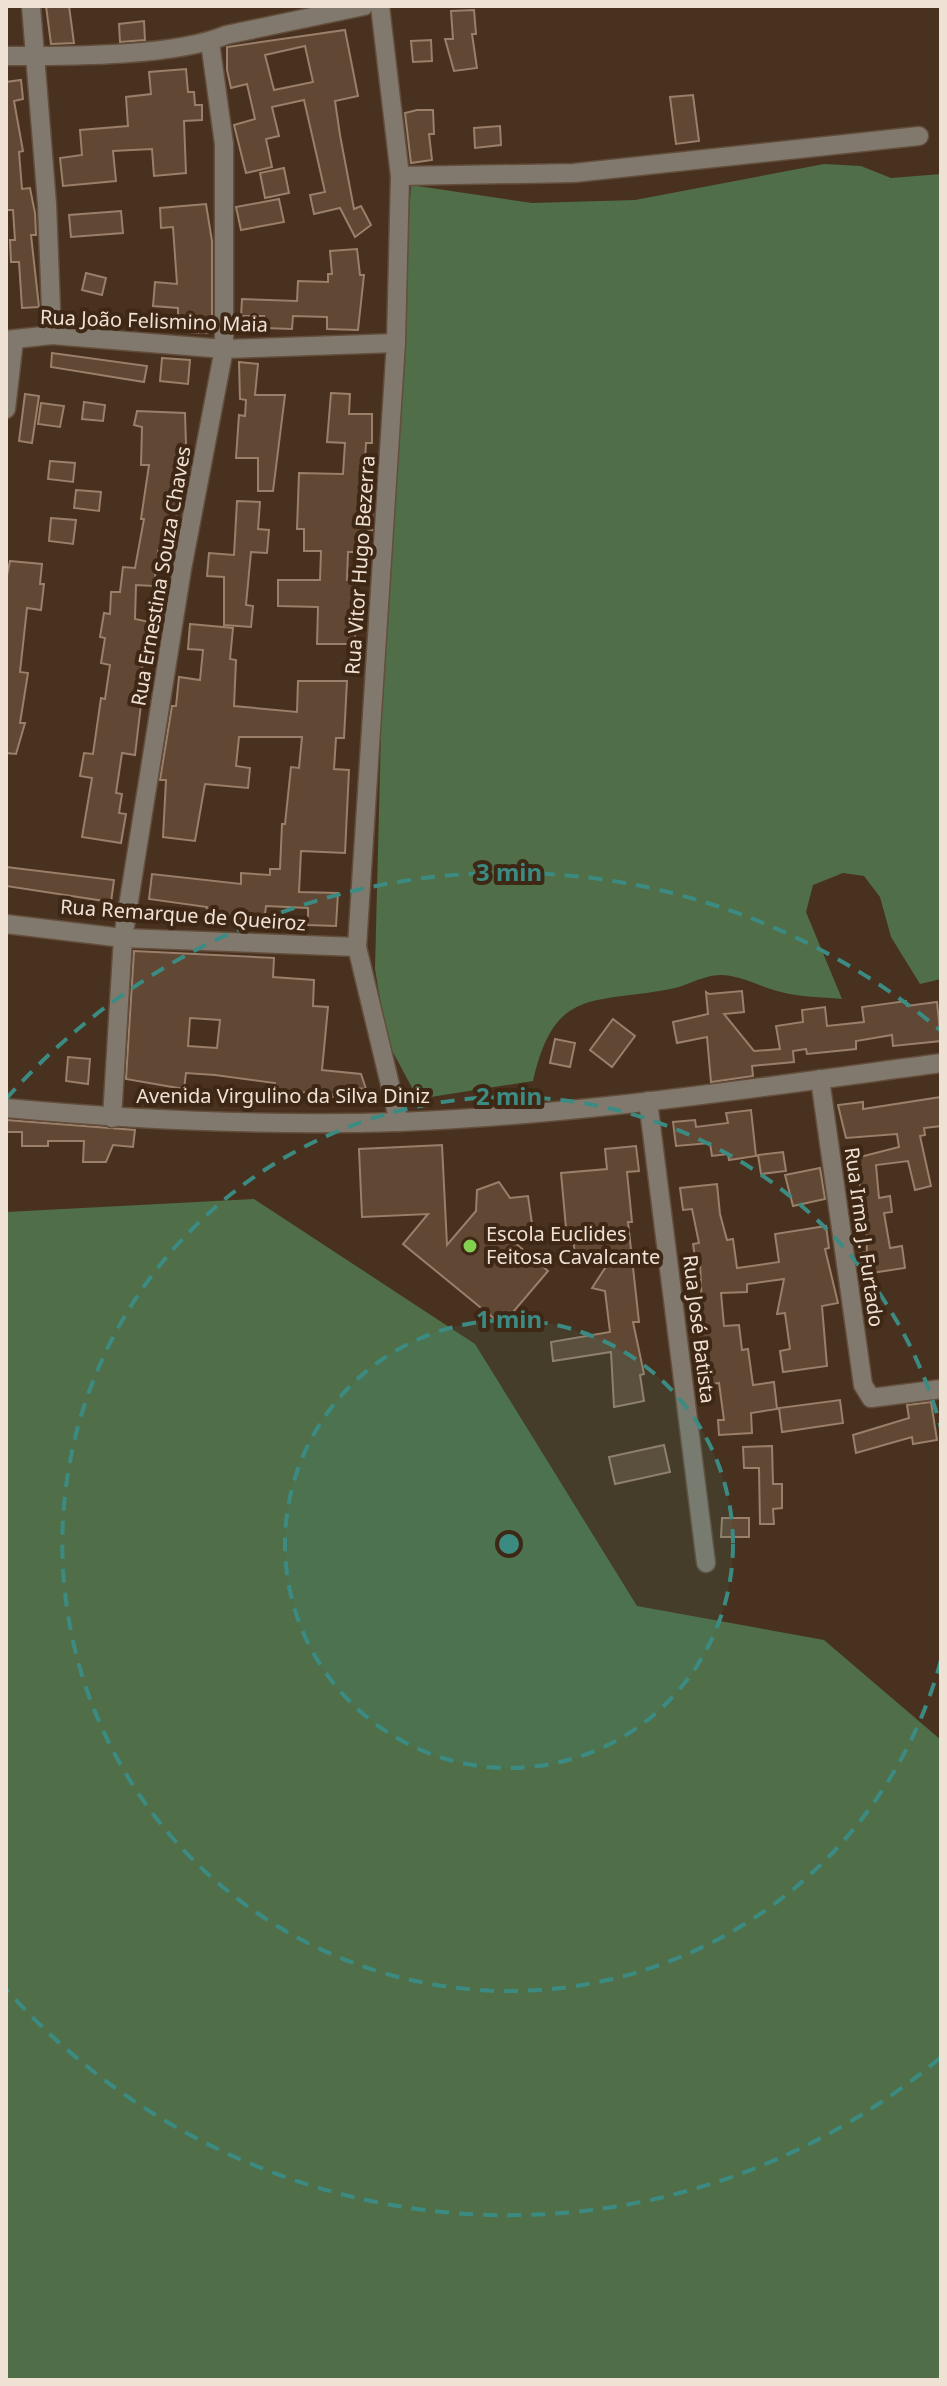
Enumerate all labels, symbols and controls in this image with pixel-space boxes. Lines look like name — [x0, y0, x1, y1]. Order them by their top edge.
street label: Rua João Felismino Maia — [40, 303, 268, 338]
street label: Rua Ernestina Souza Chaves — [124, 444, 197, 708]
street label: Rua Vitor Hugo Bezerra — [338, 454, 381, 676]
text: 3 min — [476, 855, 542, 888]
street label: Rua Remarque de Queiroz — [59, 892, 307, 937]
text: 2 min — [476, 1079, 542, 1112]
street label: Avenida Virgulino da Silva Diniz — [136, 1082, 430, 1109]
street label: Rua Irma J. Furtado — [839, 1145, 890, 1329]
place label: Escola Euclides Feitosa Cavalcante — [486, 1220, 660, 1270]
marker: Escola Euclides Feitosa Cavalcante — [461, 1237, 479, 1255]
street label: Rua José Batista — [677, 1253, 722, 1405]
text: 1 min — [476, 1302, 542, 1335]
centre of rings — [495, 1530, 523, 1558]

